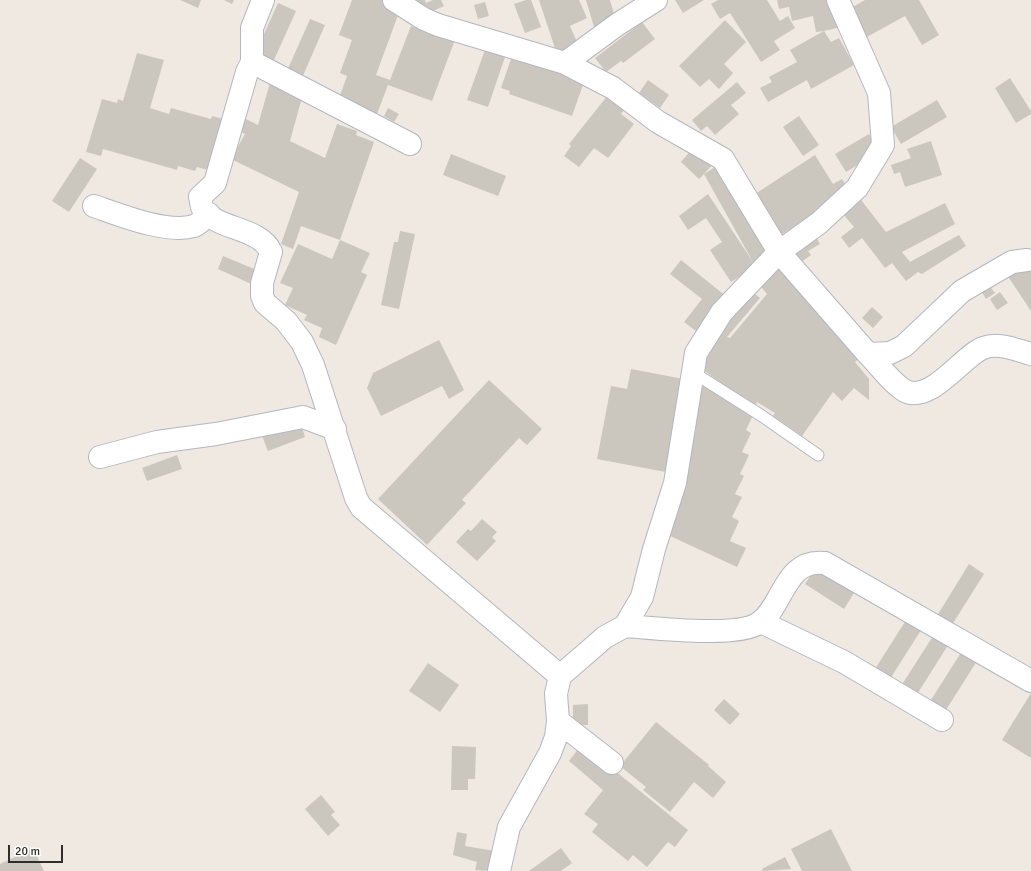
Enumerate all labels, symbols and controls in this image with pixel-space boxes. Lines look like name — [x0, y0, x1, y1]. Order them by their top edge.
scale bar — [10, 837, 65, 863]
text: 20 m — [15, 844, 40, 859]

